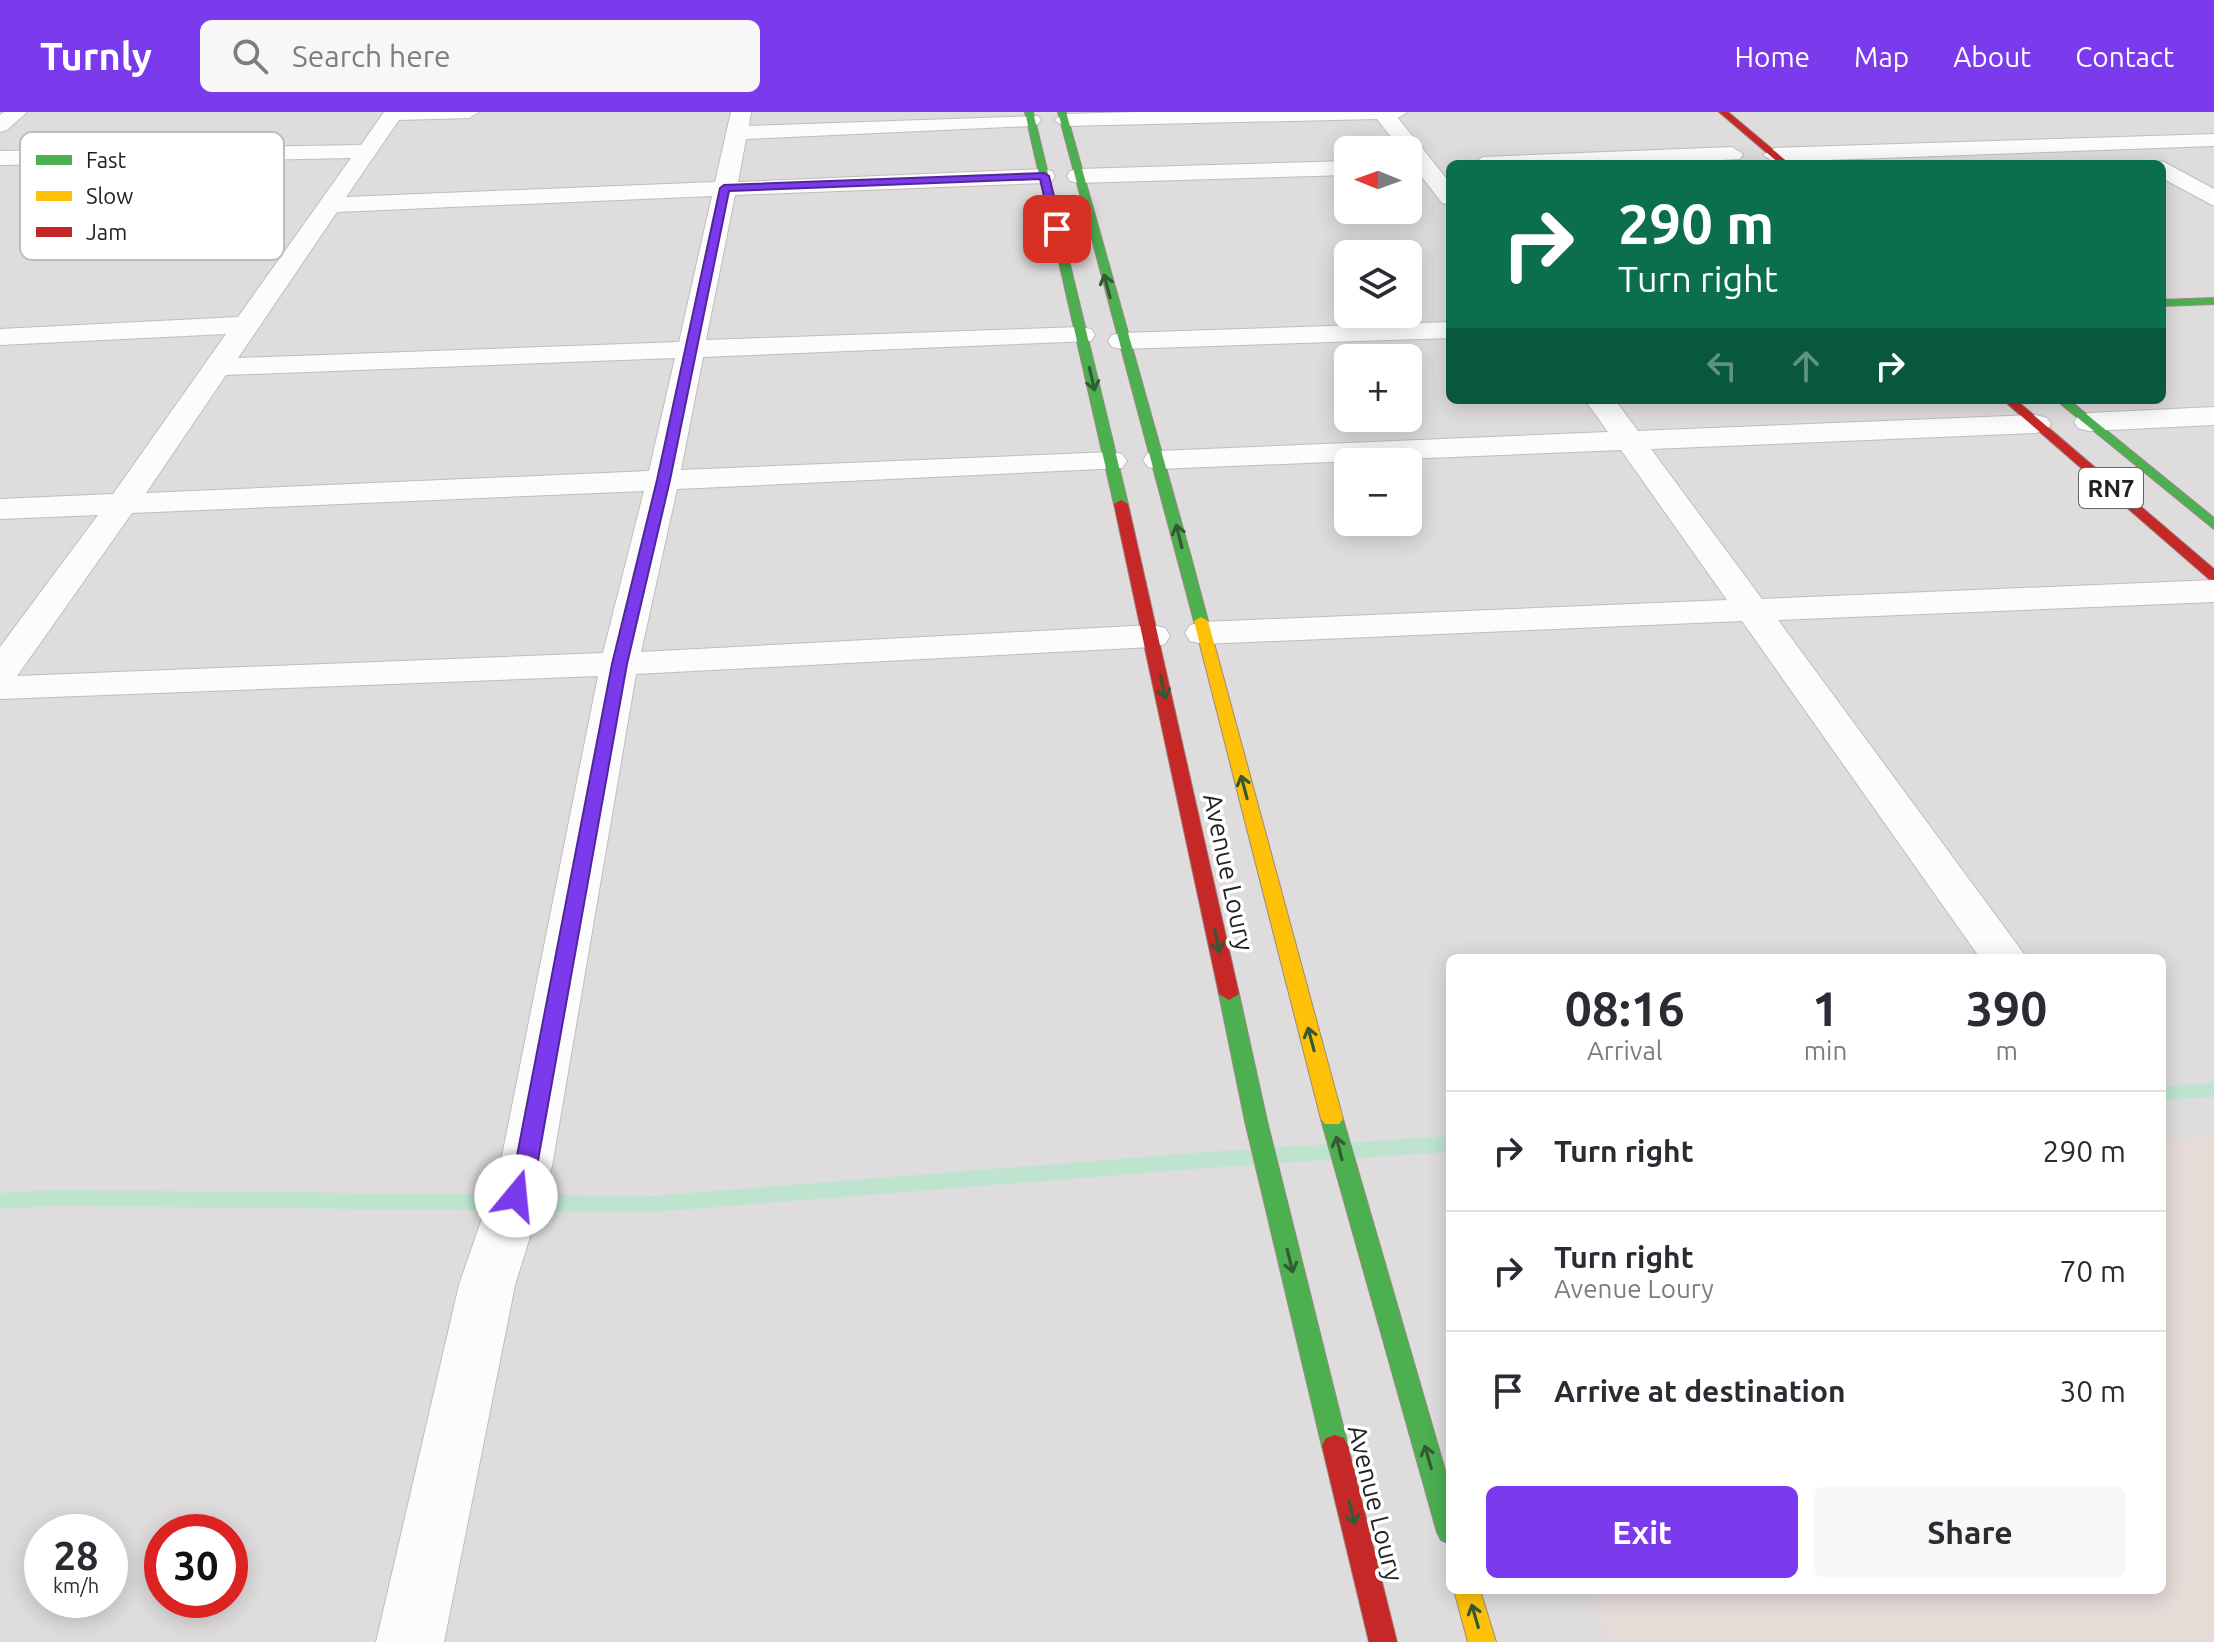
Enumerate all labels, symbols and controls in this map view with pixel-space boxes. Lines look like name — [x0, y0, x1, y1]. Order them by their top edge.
search box — [200, 20, 760, 92]
icon: search — [228, 34, 272, 78]
text: Turnly — [40, 35, 152, 77]
text: Search here — [292, 39, 451, 73]
text: Home — [1735, 41, 1810, 72]
text: Map — [1854, 41, 1909, 72]
text: About — [1953, 41, 2031, 72]
text: Contact — [2075, 41, 2174, 72]
legend — [20, 132, 284, 260]
north arrow — [1334, 136, 1422, 224]
map controls — [1334, 136, 1422, 536]
text: Fast — [86, 147, 127, 172]
text: Slow — [86, 183, 133, 208]
icon: right — [1486, 192, 1590, 296]
text: 290 m — [1618, 192, 1774, 255]
pin — [1023, 195, 1091, 263]
icon: arrive — [1035, 207, 1079, 251]
text: Jam — [86, 219, 127, 244]
button: layers — [1334, 240, 1422, 328]
text: Turn right — [1618, 258, 1778, 299]
one-way arrow — [1099, 274, 1114, 299]
button: + — [1334, 344, 1422, 432]
icon: left — [1700, 344, 1744, 388]
icon: ahead — [1784, 344, 1828, 388]
icon: right — [1868, 344, 1912, 388]
one-way arrow — [1085, 365, 1100, 391]
button: − — [1334, 448, 1422, 536]
road number: RN7 — [2079, 468, 2143, 508]
one-way arrow — [1170, 523, 1185, 549]
one-way arrow — [1156, 673, 1171, 699]
one-way arrow — [1236, 775, 1251, 801]
street label: Avenue Loury — [1198, 791, 1260, 953]
one-way arrow — [1210, 928, 1225, 953]
text: 08:16 — [1565, 981, 1685, 1035]
text: 1 — [1812, 981, 1839, 1035]
text: 390 — [1966, 981, 2047, 1035]
one-way arrow — [1303, 1026, 1318, 1052]
text: Arrival — [1587, 1036, 1663, 1065]
text: min — [1804, 1036, 1847, 1065]
text: m — [1995, 1036, 2018, 1065]
icon: right — [1486, 1129, 1530, 1173]
text: Turn right — [1554, 1134, 1694, 1168]
text: 290 m — [2042, 1134, 2126, 1168]
one-way arrow — [1331, 1135, 1346, 1161]
position arrow — [474, 1154, 558, 1238]
text: Turn right — [1554, 1240, 1694, 1274]
one-way arrow — [1283, 1247, 1298, 1273]
icon: right — [1486, 1249, 1530, 1293]
text: 70 m — [2059, 1254, 2126, 1288]
text: Avenue Loury — [1554, 1274, 1714, 1303]
icon: arrive — [1486, 1369, 1530, 1413]
text: Arrive at destination — [1554, 1374, 1846, 1408]
text: 30 m — [2059, 1374, 2126, 1408]
street label: Avenue Loury — [1343, 1422, 1409, 1584]
one-way arrow — [1420, 1444, 1435, 1470]
button: Exit — [1486, 1486, 1798, 1578]
button: Share — [1814, 1486, 2126, 1578]
one-way arrow — [1345, 1500, 1360, 1526]
speed limit sign: 30 — [144, 1514, 248, 1618]
text: 28 — [53, 1533, 99, 1578]
text: km/h — [53, 1574, 99, 1597]
one-way arrow — [1467, 1604, 1481, 1629]

